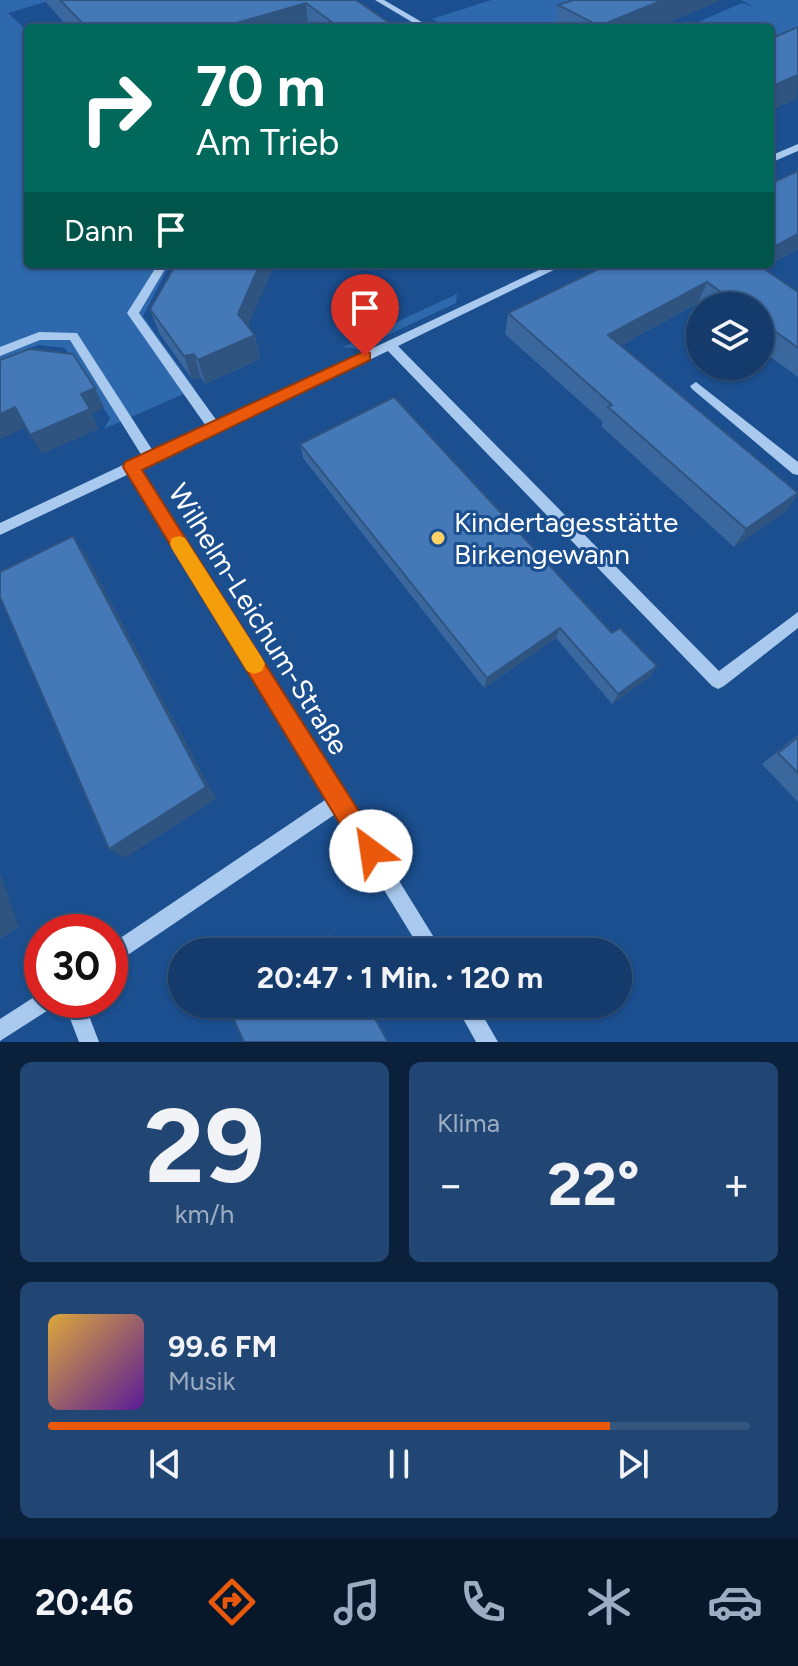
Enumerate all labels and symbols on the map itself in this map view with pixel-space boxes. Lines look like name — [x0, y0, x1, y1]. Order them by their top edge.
pin — [331, 274, 399, 356]
street label: Wilhelm-Leichum-Straße — [162, 477, 356, 761]
place label: Kindertagesstätte Birkengewann — [454, 505, 678, 571]
marker: Kindertagesstätte Birkengewann — [429, 529, 447, 547]
position arrow — [329, 809, 413, 893]
speed limit sign: 30 — [24, 914, 128, 1018]

